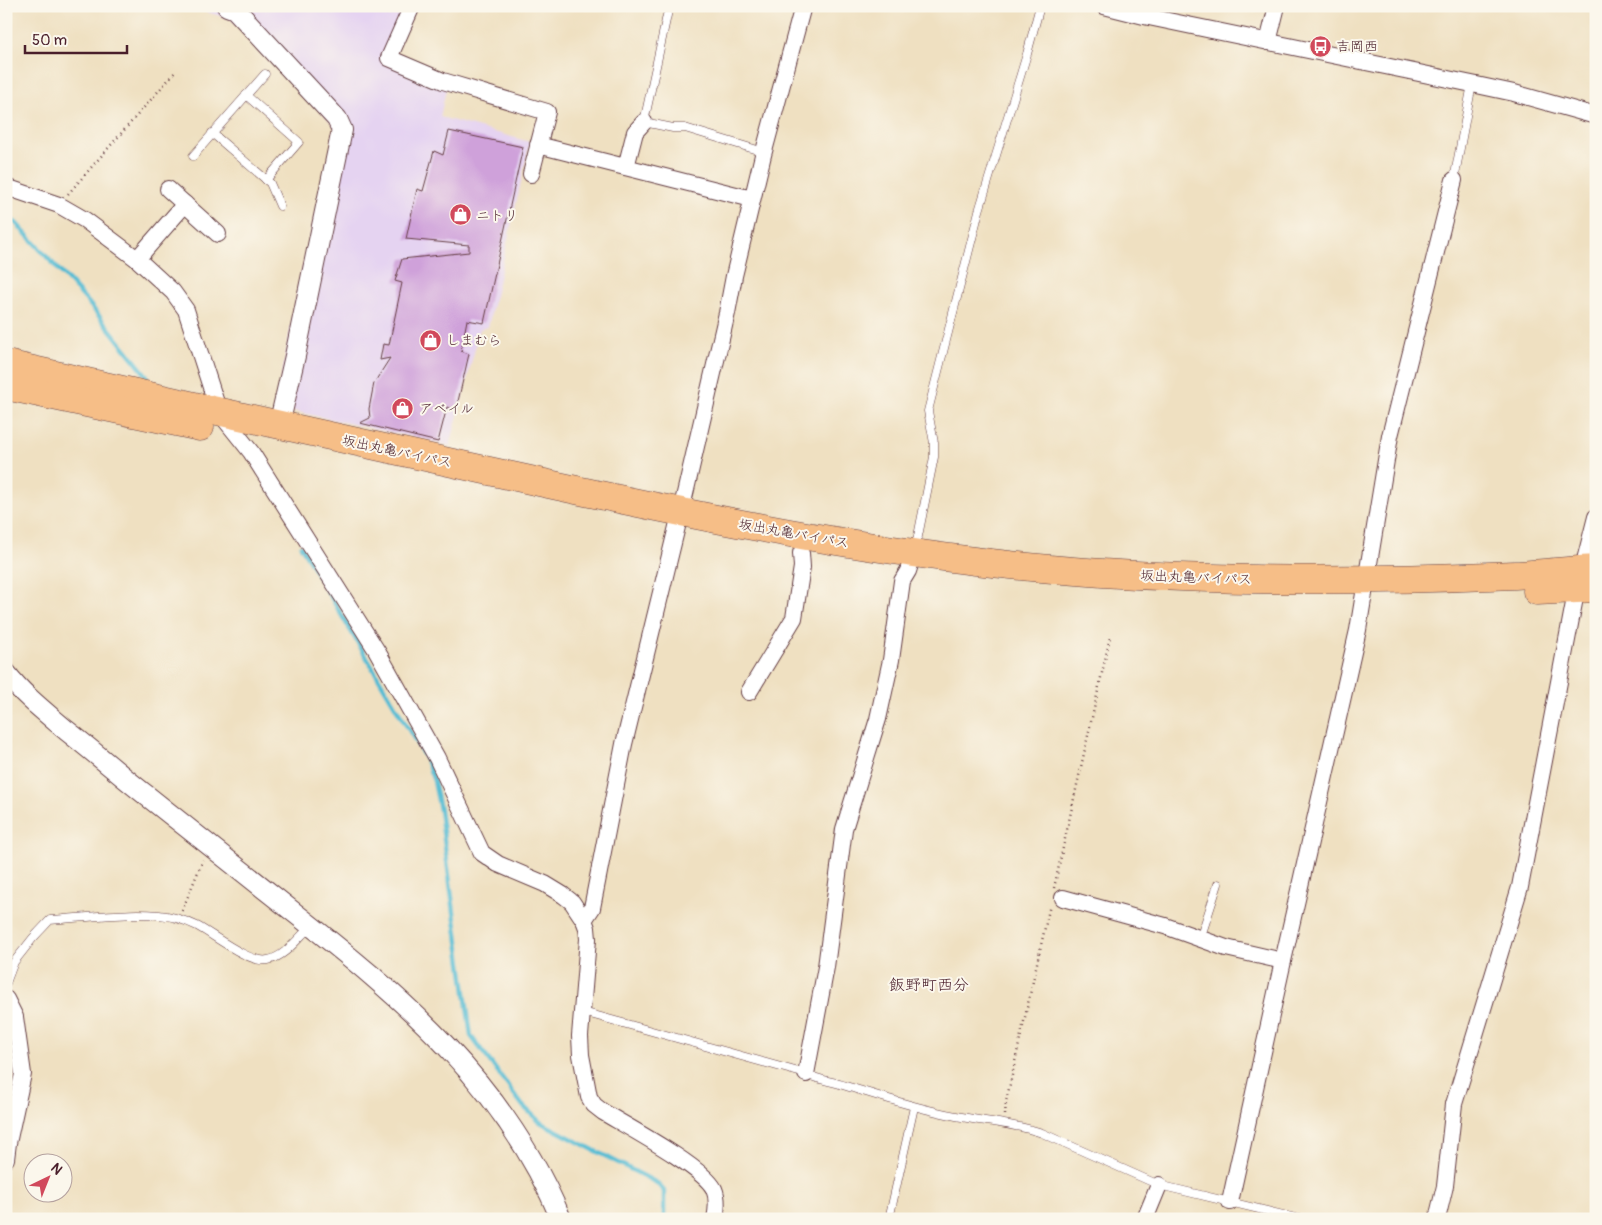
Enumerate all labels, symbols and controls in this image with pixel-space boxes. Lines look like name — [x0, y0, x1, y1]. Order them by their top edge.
scale bar — [25, 22, 128, 54]
text: 50 m — [32, 31, 67, 50]
bus stop icon: 吉岡西 — [1308, 34, 1332, 58]
place label: 吉岡西 — [1336, 38, 1378, 55]
shop icon: ニトリ — [448, 203, 472, 227]
place label: ニトリ — [476, 207, 518, 224]
shop icon: しまむら — [418, 328, 442, 352]
place label: しまむら — [446, 332, 502, 349]
shop icon: アベイル — [391, 396, 415, 420]
place label: アベイル — [419, 400, 474, 417]
street label: 坂出丸亀バイパス — [340, 432, 453, 471]
street label: 坂出丸亀バイパス — [737, 515, 850, 552]
street label: 坂出丸亀バイパス — [1140, 567, 1252, 588]
district label: 飯野町西分 — [889, 975, 969, 995]
north arrow — [22, 1152, 72, 1202]
text: N — [47, 1159, 66, 1178]

